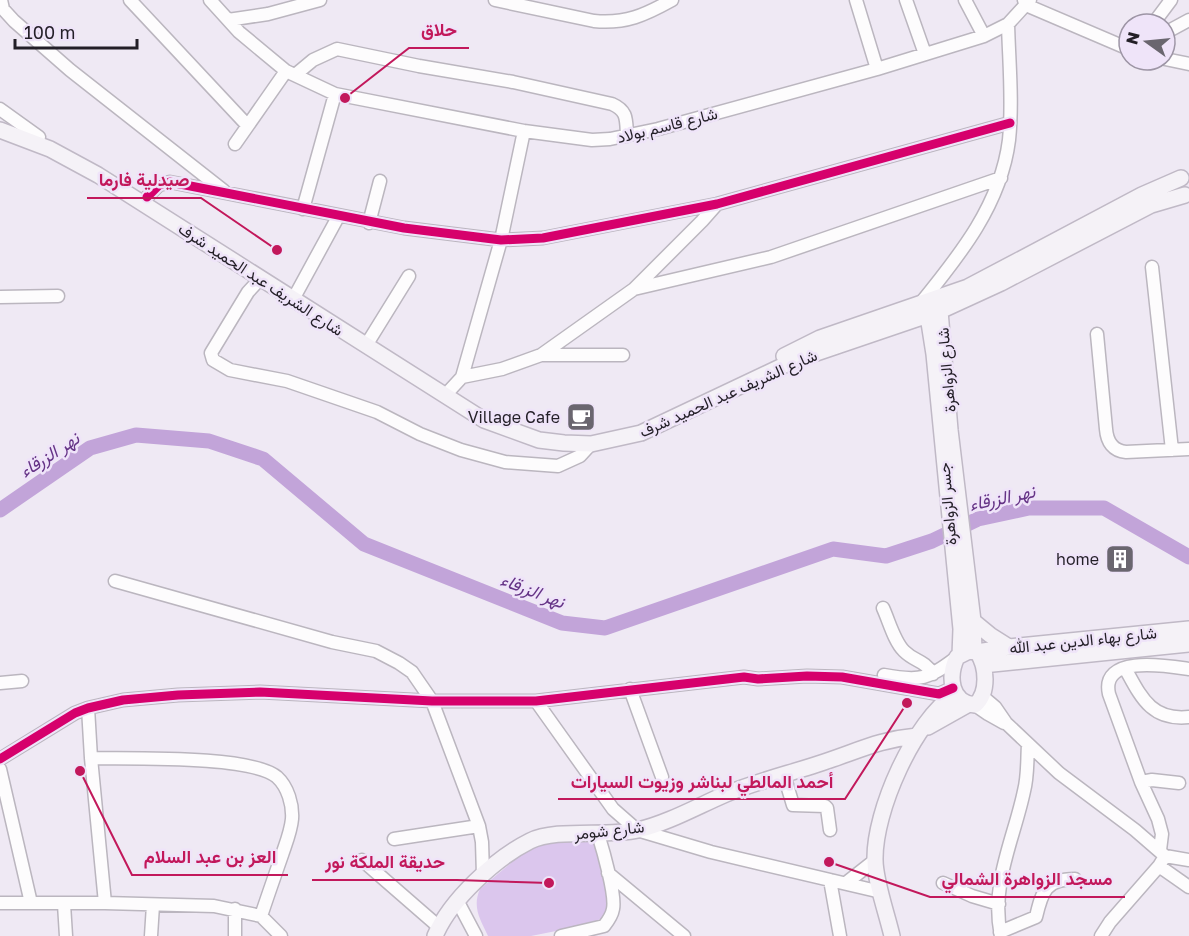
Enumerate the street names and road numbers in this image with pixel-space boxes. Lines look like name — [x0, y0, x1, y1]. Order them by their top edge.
street label: شارع قاسم بولاد — [615, 103, 720, 149]
street label: شارع الشريف عبد الحميد شرف — [174, 218, 347, 342]
street label: شارع الزواهرة — [932, 327, 962, 413]
street label: شارع الشريف عبد الحميد شرف — [636, 345, 821, 443]
street label: جسر الزواهرة — [933, 461, 962, 546]
street label: شارع بهاء الدين عبد الله — [1008, 622, 1158, 660]
street label: شارع شومر — [572, 816, 645, 846]

